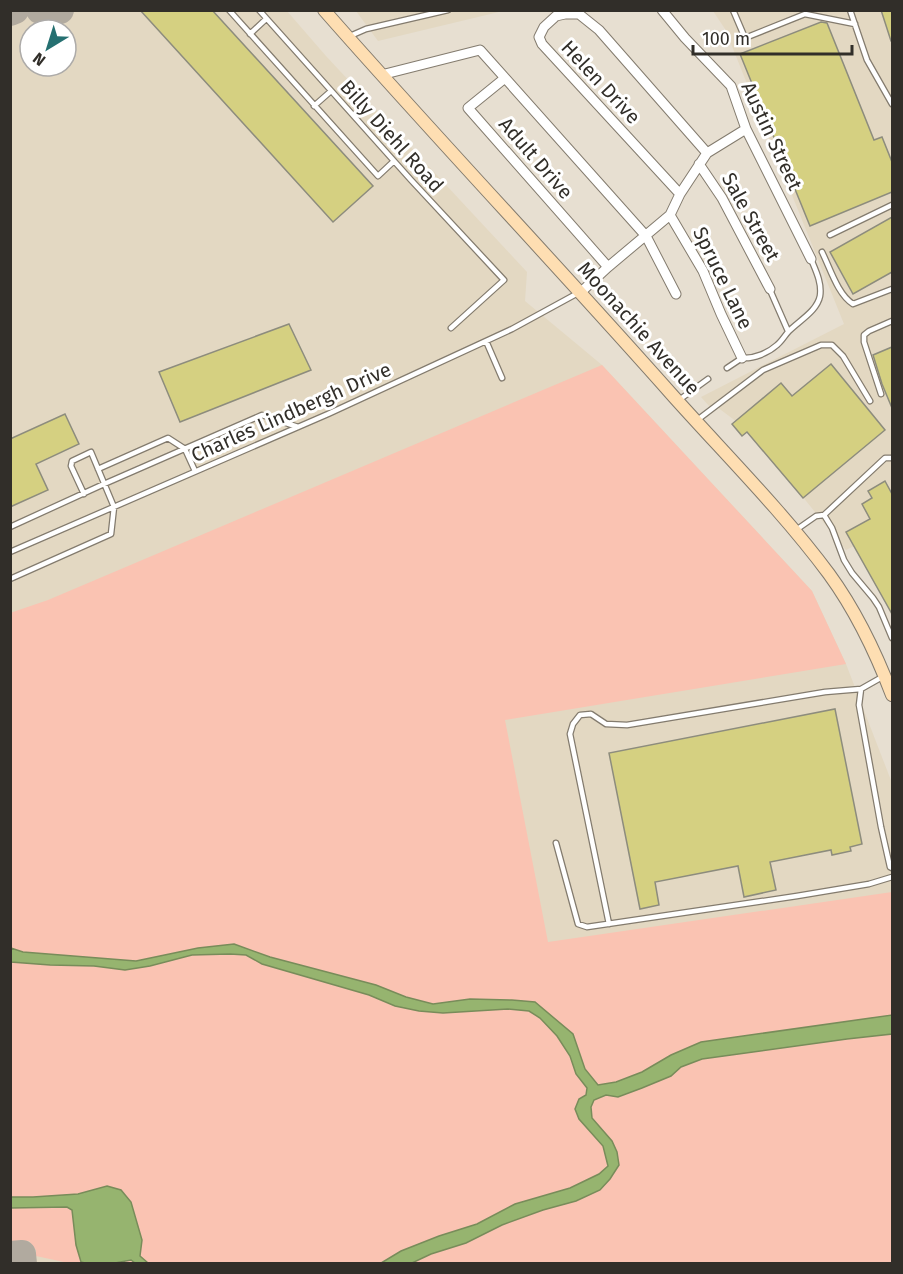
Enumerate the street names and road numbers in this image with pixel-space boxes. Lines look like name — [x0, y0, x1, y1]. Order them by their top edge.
street label: Helen Drive — [556, 35, 646, 129]
street label: Billy Diehl Road — [335, 75, 449, 197]
street label: Austin Street — [736, 78, 808, 195]
street label: Adult Drive — [494, 112, 578, 204]
street label: Sale Street — [717, 168, 786, 266]
street label: Spruce Lane — [688, 223, 758, 333]
street label: Moonachie Avenue — [573, 256, 705, 400]
street label: Charles Lindbergh Drive — [187, 357, 395, 467]

